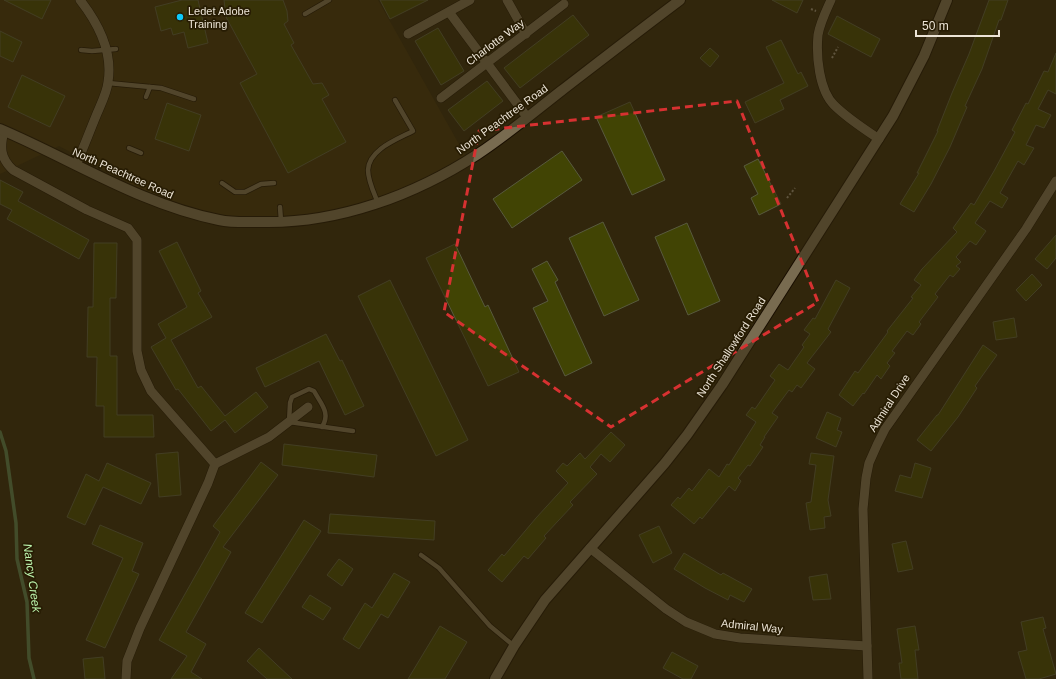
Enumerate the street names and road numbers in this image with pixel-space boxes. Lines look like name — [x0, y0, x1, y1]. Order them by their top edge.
street label: Charlotte Way — [464, 16, 527, 68]
street label: North Peachtree Road — [454, 82, 550, 156]
street label: North Peachtree Road — [71, 145, 175, 201]
street label: North Shallowford Road — [694, 295, 768, 399]
street label: Admiral Drive — [866, 372, 912, 434]
street label: Admiral Way — [721, 617, 784, 635]

